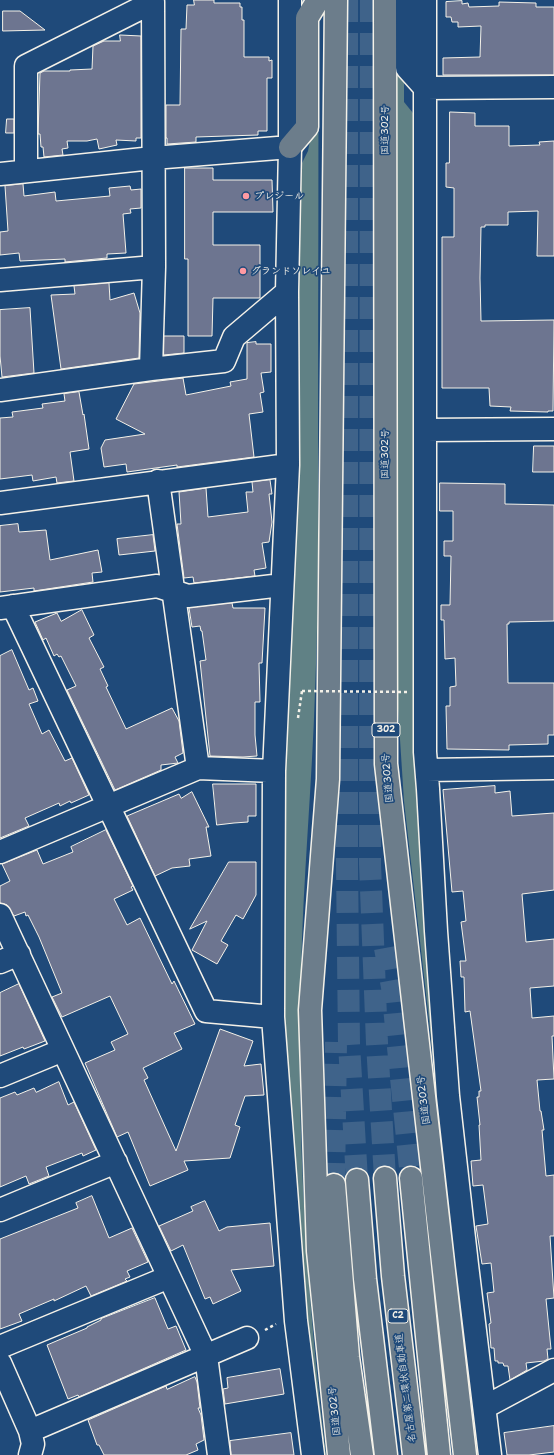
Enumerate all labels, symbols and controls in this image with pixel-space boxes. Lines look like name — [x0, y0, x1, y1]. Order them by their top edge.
street label: 国道302号 — [379, 105, 391, 155]
place label: プレジール — [254, 190, 304, 202]
marker: プレジール — [241, 191, 251, 201]
place label: グランドソレイユ — [251, 265, 331, 277]
marker: グランドソレイユ — [238, 266, 248, 276]
street label: 国道302号 — [379, 429, 391, 479]
road number: 302 — [372, 723, 400, 737]
street label: 国道302号 — [380, 752, 396, 804]
street label: 国道302号 — [415, 1074, 433, 1126]
road number: C2 — [388, 1309, 408, 1323]
street label: 名古屋第二環状自動車道 — [393, 1333, 419, 1443]
street label: 国道302号 — [326, 1385, 344, 1437]

